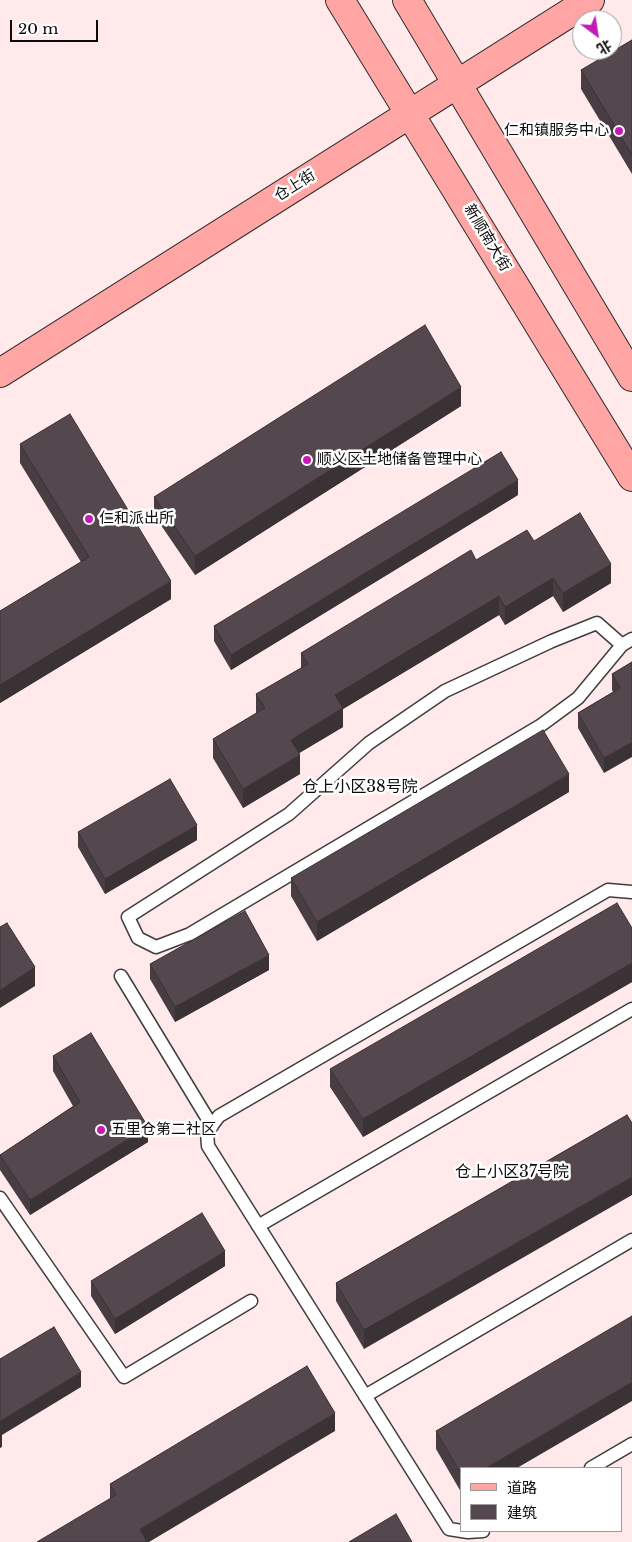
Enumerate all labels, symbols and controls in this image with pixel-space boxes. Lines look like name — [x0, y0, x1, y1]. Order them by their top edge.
scale bar — [12, 10, 100, 42]
north arrow — [572, 10, 622, 60]
text: 20 m — [18, 19, 58, 38]
text: 北 — [594, 36, 615, 58]
place label: 仁和镇服务中心 — [504, 122, 609, 140]
marker: 仁和镇服务中心 — [613, 125, 625, 137]
street label: 仓上街 — [271, 166, 319, 206]
street label: 新顺南大街 — [460, 201, 514, 275]
place label: 顺义区土地储备管理中心 — [317, 451, 482, 469]
marker: 顺义区土地储备管理中心 — [301, 454, 313, 466]
place label: 仁和派出所 — [99, 510, 174, 528]
marker: 仁和派出所 — [83, 513, 95, 525]
district label: 仓上小区38号院 — [302, 777, 418, 797]
place label: 五里仓第二社区 — [111, 1121, 216, 1139]
marker: 五里仓第二社区 — [95, 1124, 107, 1136]
district label: 仓上小区37号院 — [455, 1162, 569, 1182]
legend — [460, 1467, 622, 1532]
text: 道路 — [507, 1478, 537, 1497]
text: 建筑 — [507, 1503, 537, 1522]

